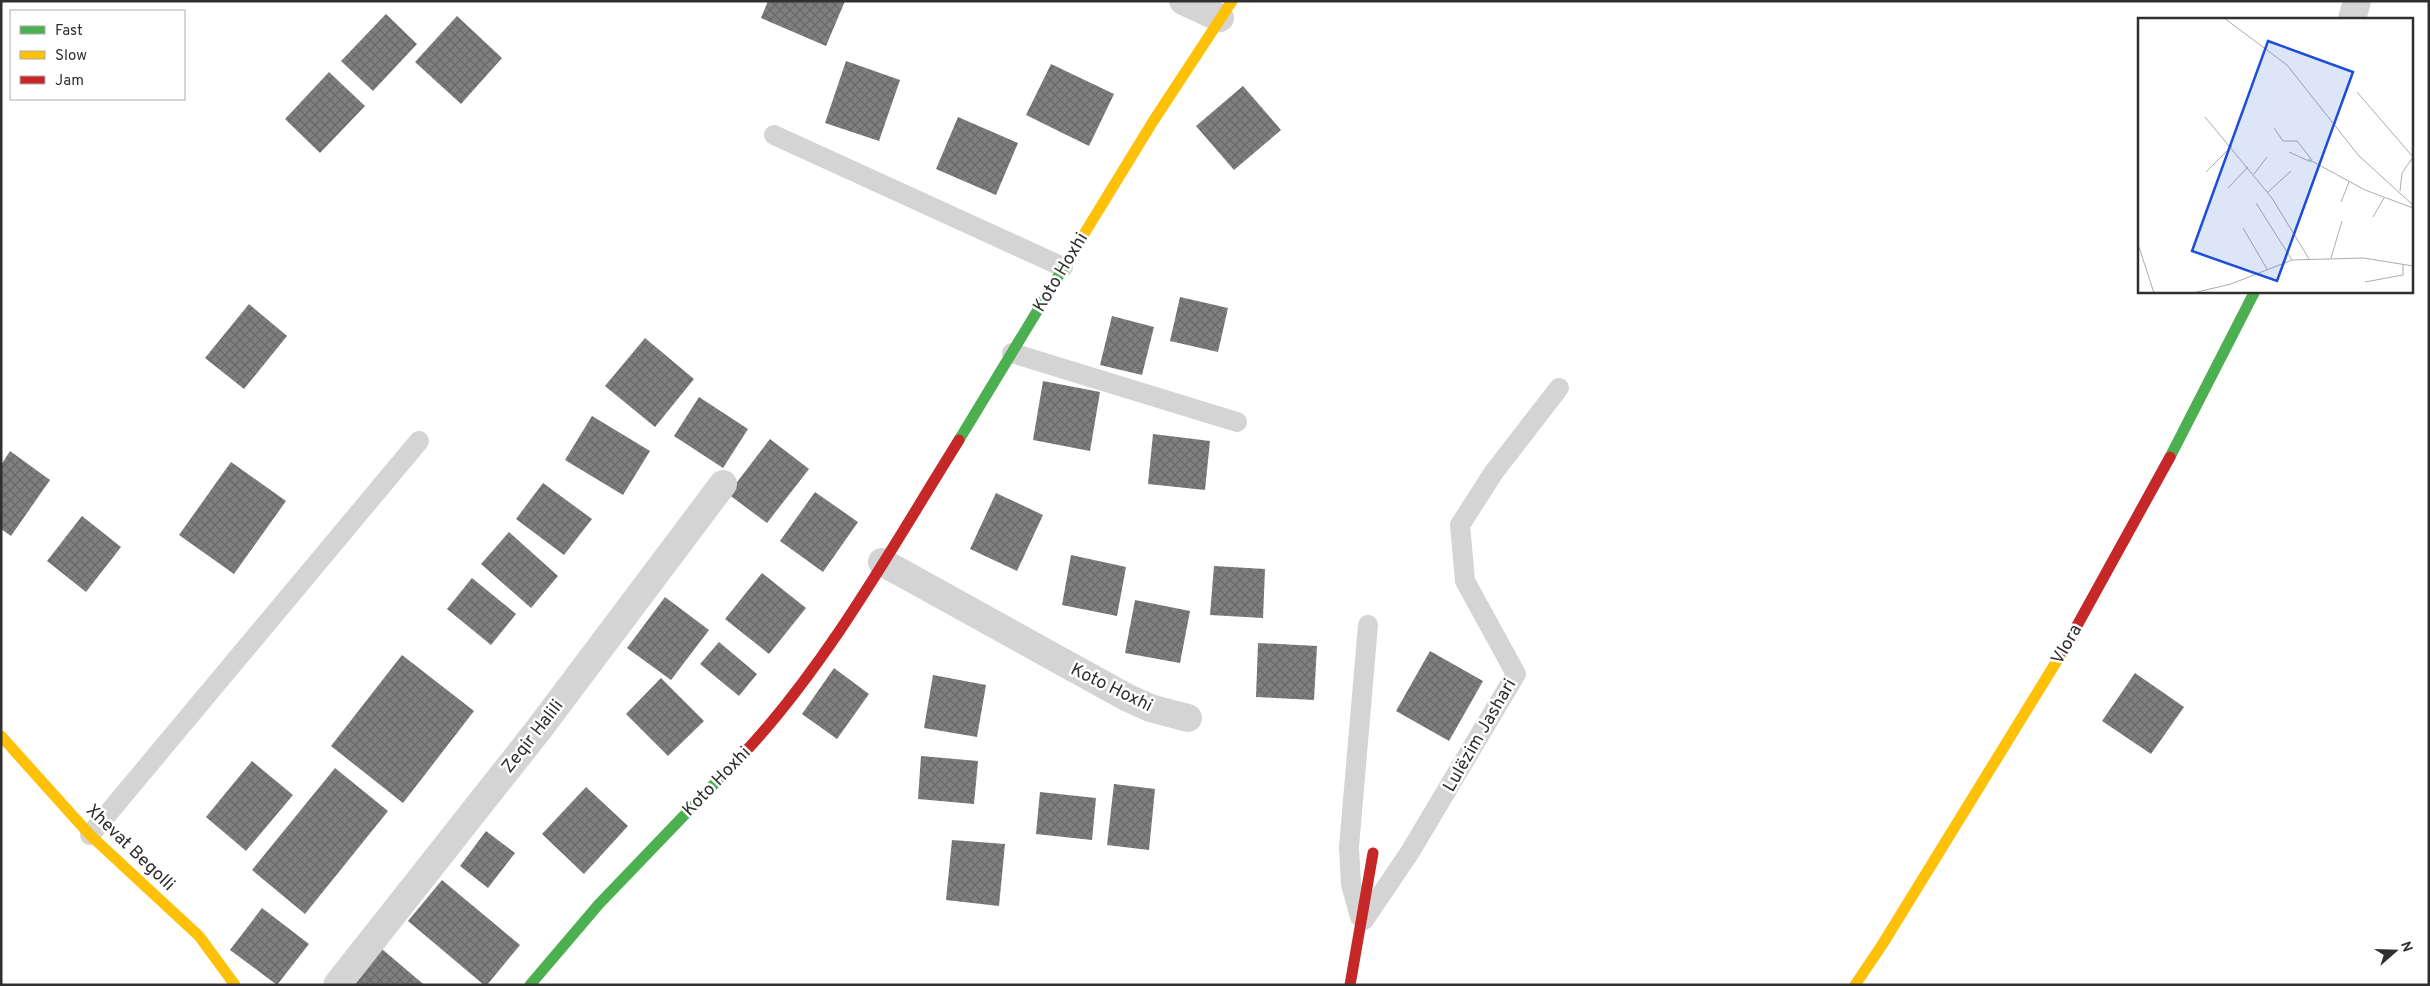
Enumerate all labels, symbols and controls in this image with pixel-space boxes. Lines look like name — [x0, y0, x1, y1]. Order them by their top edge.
legend — [10, 10, 185, 100]
inset map — [2138, 18, 2412, 292]
text: Fast — [55, 22, 83, 41]
text: Slow — [55, 47, 87, 66]
text: Jam — [55, 72, 84, 91]
street label: Koto Hoxhi — [1029, 229, 1094, 317]
street label: Vlora — [2047, 621, 2088, 669]
street label: Koto Hoxhi — [1067, 659, 1156, 718]
street label: Lulëzim Jashari — [1439, 675, 1522, 796]
street label: Zeqir Halili — [497, 695, 569, 778]
street label: Koto Hoxhi — [678, 742, 756, 822]
street label: Xhevat Begolli — [80, 800, 179, 896]
north arrow — [2370, 926, 2420, 976]
text: N — [2396, 939, 2416, 955]

